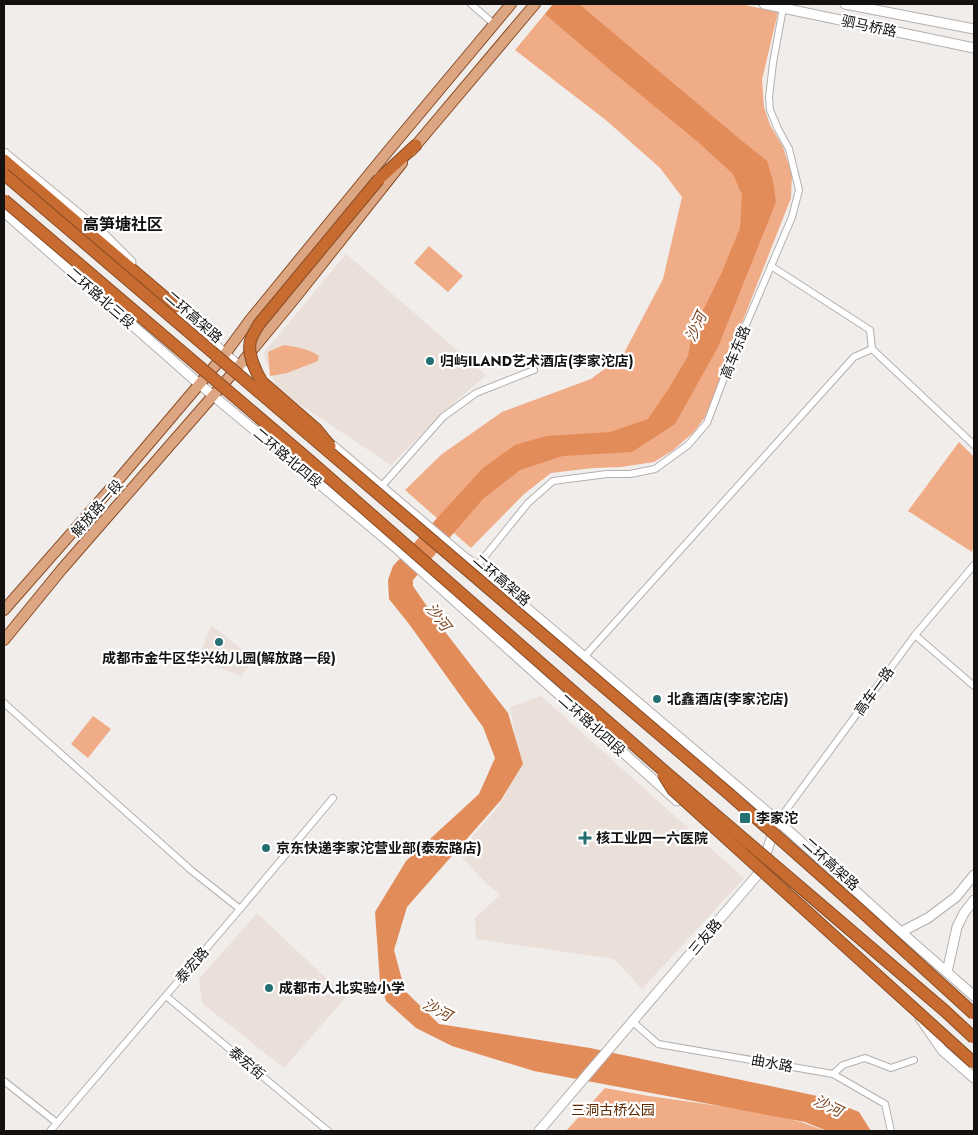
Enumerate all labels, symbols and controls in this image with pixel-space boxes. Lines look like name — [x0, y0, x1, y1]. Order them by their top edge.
street label: 驷马桥路 — [840, 10, 898, 42]
district label: 高笋塘社区 — [83, 213, 163, 236]
street label: 二环路北三段 — [63, 263, 139, 333]
street label: 二环高架路 — [161, 286, 227, 348]
water label: 沙河 — [680, 306, 714, 345]
street label: 高车东路 — [715, 322, 755, 382]
place label: 归屿ILAND艺术酒店(李家沱店) — [440, 351, 634, 371]
marker: 归屿ILAND艺术酒店(李家沱店) — [424, 355, 436, 367]
street label: 二环路北四段 — [249, 423, 327, 493]
street label: 解放路一段 — [66, 475, 128, 541]
street label: 二环高架路 — [469, 549, 535, 611]
water label: 沙河 — [420, 598, 458, 638]
marker: 成都市金牛区华兴幼儿园(解放路一段) — [213, 636, 225, 648]
place label: 成都市金牛区华兴幼儿园(解放路一段) — [102, 648, 336, 668]
street label: 高车一路 — [849, 662, 899, 720]
street label: 二环路北四段 — [554, 689, 630, 761]
place label: 北鑫酒店(李家沱店) — [667, 689, 789, 709]
marker: 北鑫酒店(李家沱店) — [651, 693, 663, 705]
place label: 李家沱 — [756, 808, 798, 828]
marker: 李家沱 — [738, 811, 752, 825]
place label: 核工业四一六医院 — [596, 828, 708, 848]
marker: 核工业四一六医院 — [578, 831, 592, 845]
street label: 二环高架路 — [798, 833, 864, 895]
place label: 京东快递李家沱营业部(泰宏路店) — [276, 838, 482, 858]
marker: 京东快递李家沱营业部(泰宏路店) — [260, 842, 272, 854]
street label: 三友路 — [684, 914, 726, 960]
street label: 泰宏路 — [171, 943, 213, 987]
place label: 成都市人北实验小学 — [279, 978, 405, 998]
marker: 成都市人北实验小学 — [263, 982, 275, 994]
water label: 沙河 — [419, 993, 458, 1028]
street label: 泰宏街 — [224, 1042, 270, 1084]
street label: 曲水路 — [750, 1050, 794, 1076]
water label: 沙河 — [810, 1090, 849, 1124]
park label: 三洞古桥公园 — [571, 1100, 655, 1120]

